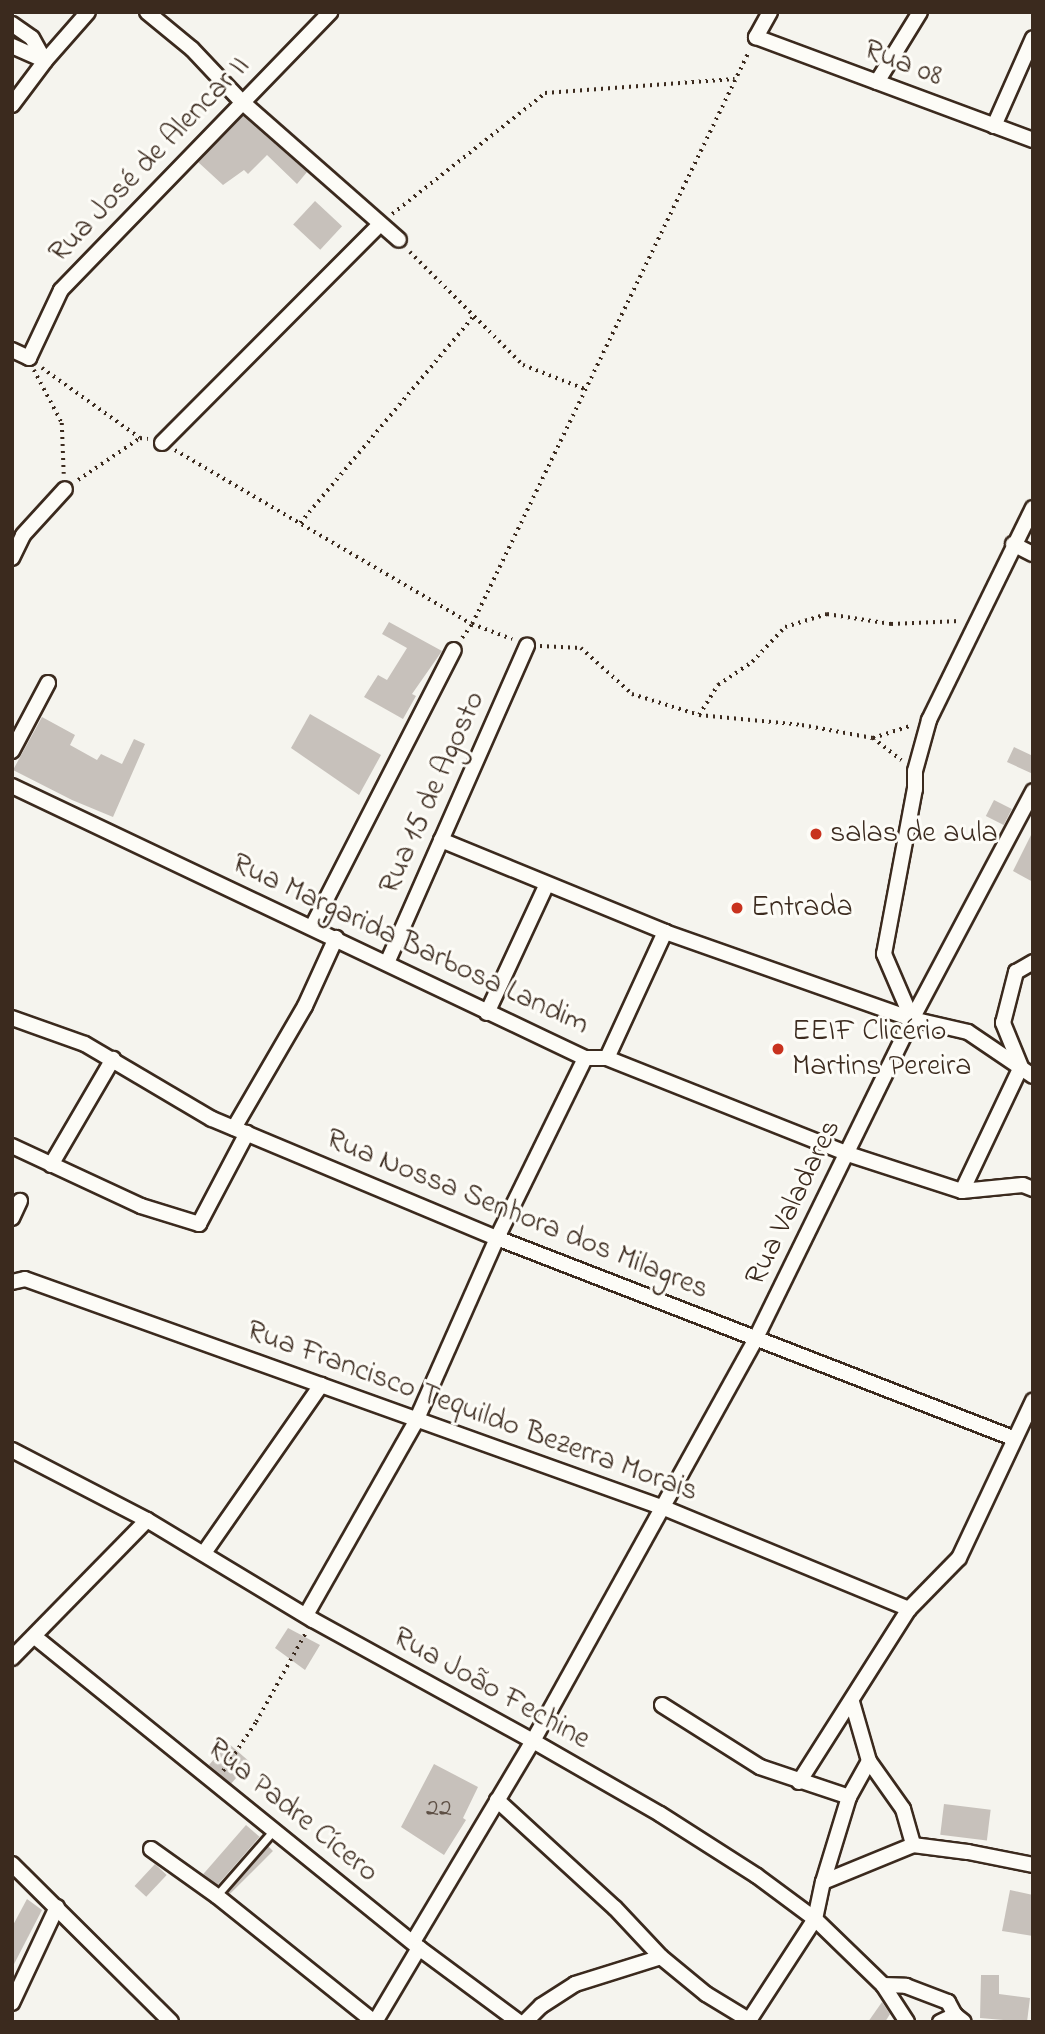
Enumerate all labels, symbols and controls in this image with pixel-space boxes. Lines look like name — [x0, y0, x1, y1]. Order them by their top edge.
street label: Rua 08 — [858, 33, 948, 95]
street label: Rua José de Alencar II — [42, 49, 258, 271]
street label: Rua 15 de Agosto — [372, 686, 494, 900]
place label: salas de aula — [830, 816, 998, 852]
marker: salas de aula — [808, 826, 824, 842]
street label: Rua Margarida Barbosa Landim — [226, 846, 594, 1044]
place label: Entrada — [751, 890, 853, 926]
marker: Entrada — [729, 900, 745, 916]
place label: EEIF Clicério Martins Pereira — [792, 1014, 971, 1084]
marker: EEIF Clicério Martins Pereira — [770, 1041, 786, 1057]
street label: Rua Valadares — [738, 1114, 850, 1292]
street label: Rua Nossa Senhora dos Milagres — [320, 1122, 714, 1308]
street label: Rua Francisco Tequildo Bezerra Morais — [241, 1313, 703, 1511]
street label: Rua João Fechine — [386, 1620, 596, 1758]
street label: Rua Padre Cícero — [199, 1731, 385, 1891]
house number: 22 — [426, 1794, 452, 1826]

